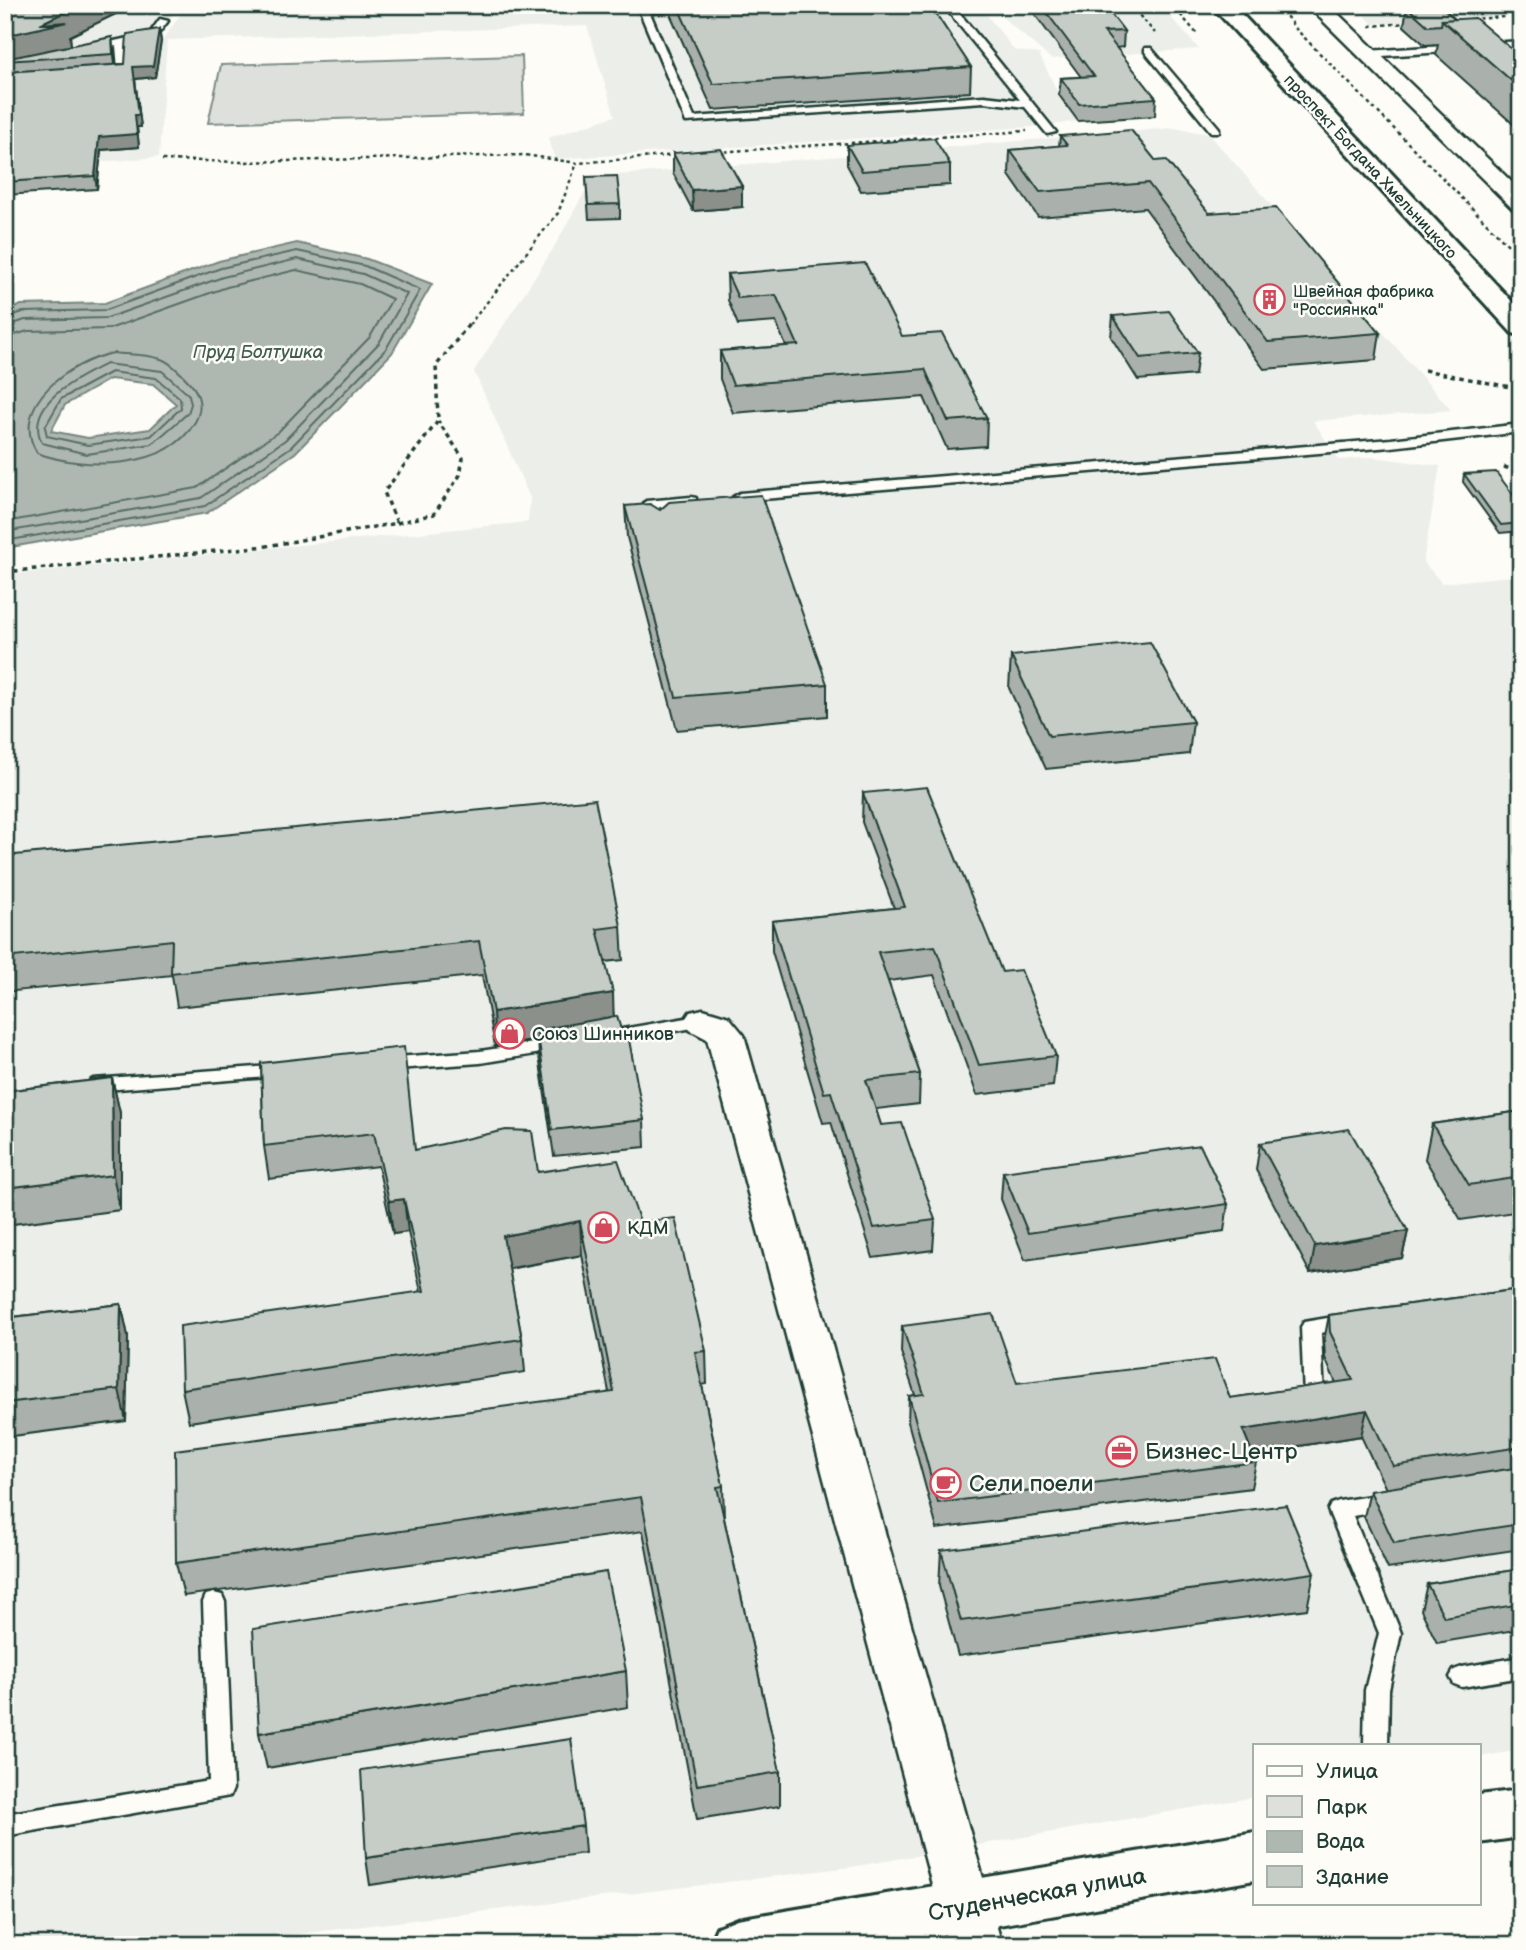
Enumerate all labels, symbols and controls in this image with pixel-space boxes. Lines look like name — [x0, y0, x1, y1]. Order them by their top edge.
street label: проспект Богдана Хмельницкого — [1279, 71, 1460, 263]
building icon: Швейная фабрика "Россиянка" — [1253, 283, 1287, 317]
place label: Швейная фабрика "Россиянка" — [1293, 283, 1434, 320]
water label: Пруд Болтушка — [193, 342, 323, 363]
shop icon: Союз Шинников — [492, 1016, 526, 1050]
place label: Союз Шинников — [532, 1023, 674, 1046]
shop icon: КДМ — [587, 1210, 621, 1244]
place label: КДМ — [627, 1217, 669, 1240]
office icon: Бизнес-Центр — [1105, 1434, 1139, 1468]
place label: Бизнес-Центр — [1145, 1438, 1298, 1466]
cafe icon: Сели поели — [929, 1466, 963, 1500]
place label: Сели поели — [969, 1470, 1094, 1498]
legend — [1253, 1744, 1480, 1904]
text: Улица — [1316, 1759, 1379, 1784]
text: Парк — [1316, 1795, 1367, 1820]
text: Вода — [1316, 1829, 1365, 1854]
street label: Студенческая улица — [926, 1862, 1149, 1928]
text: Здание — [1316, 1865, 1389, 1890]

